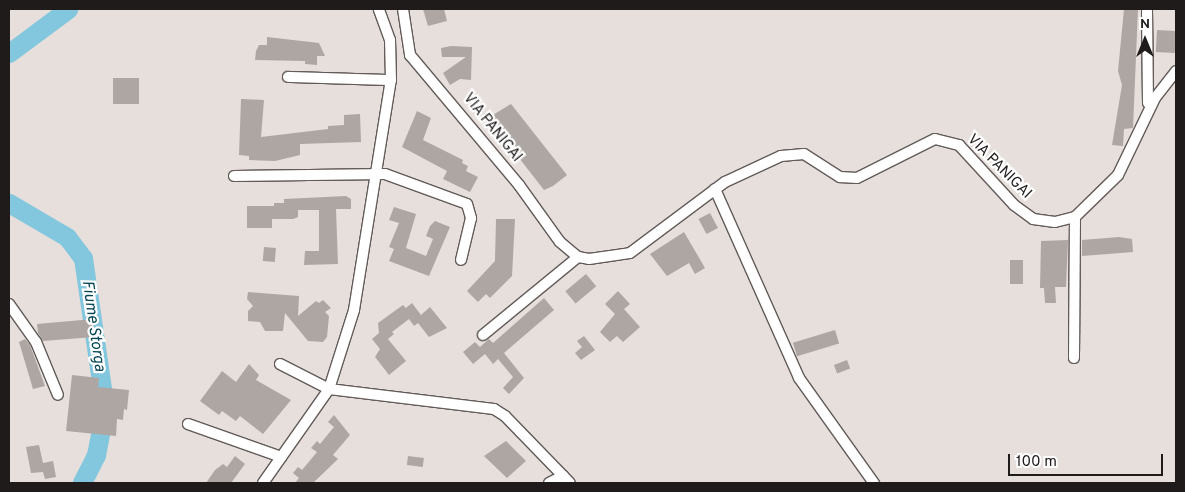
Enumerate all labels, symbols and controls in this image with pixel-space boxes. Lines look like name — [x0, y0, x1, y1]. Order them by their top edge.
north arrow — [1120, 15, 1170, 65]
text: N — [1140, 16, 1150, 33]
street label: VIA PANIGAI — [459, 90, 525, 166]
street label: VIA PANIGAI — [963, 131, 1035, 203]
water label: Fiume Storga — [77, 279, 109, 373]
scale bar — [1010, 444, 1165, 476]
text: 100 m — [1016, 453, 1057, 472]

